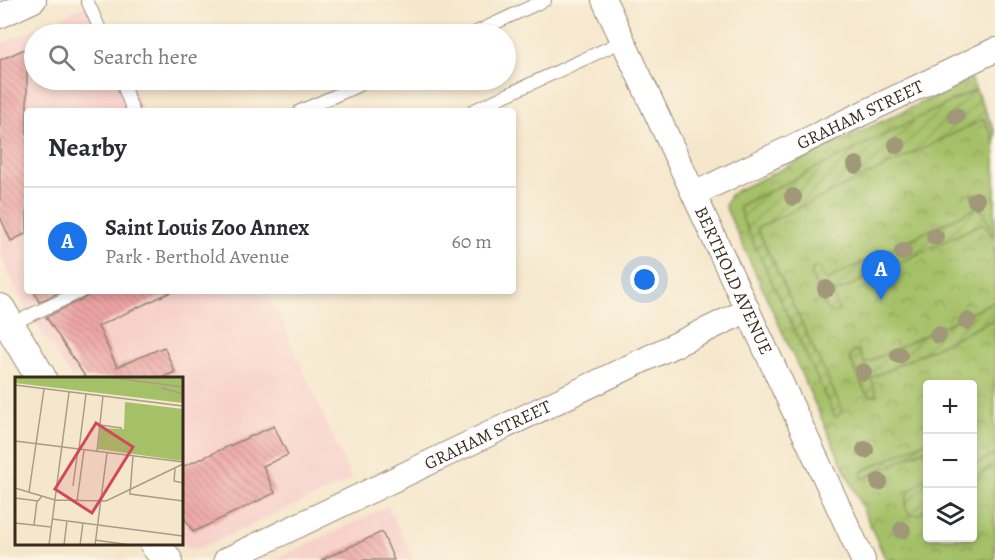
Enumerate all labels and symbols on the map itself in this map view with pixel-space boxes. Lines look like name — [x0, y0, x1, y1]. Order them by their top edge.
street label: GRAHAM STREET — [793, 74, 927, 155]
street label: BERTHOLD AVENUE — [689, 203, 778, 358]
pin: A — [862, 250, 900, 300]
your location — [630, 265, 659, 294]
inset map — [15, 377, 183, 545]
street label: GRAHAM STREET — [420, 394, 555, 475]

